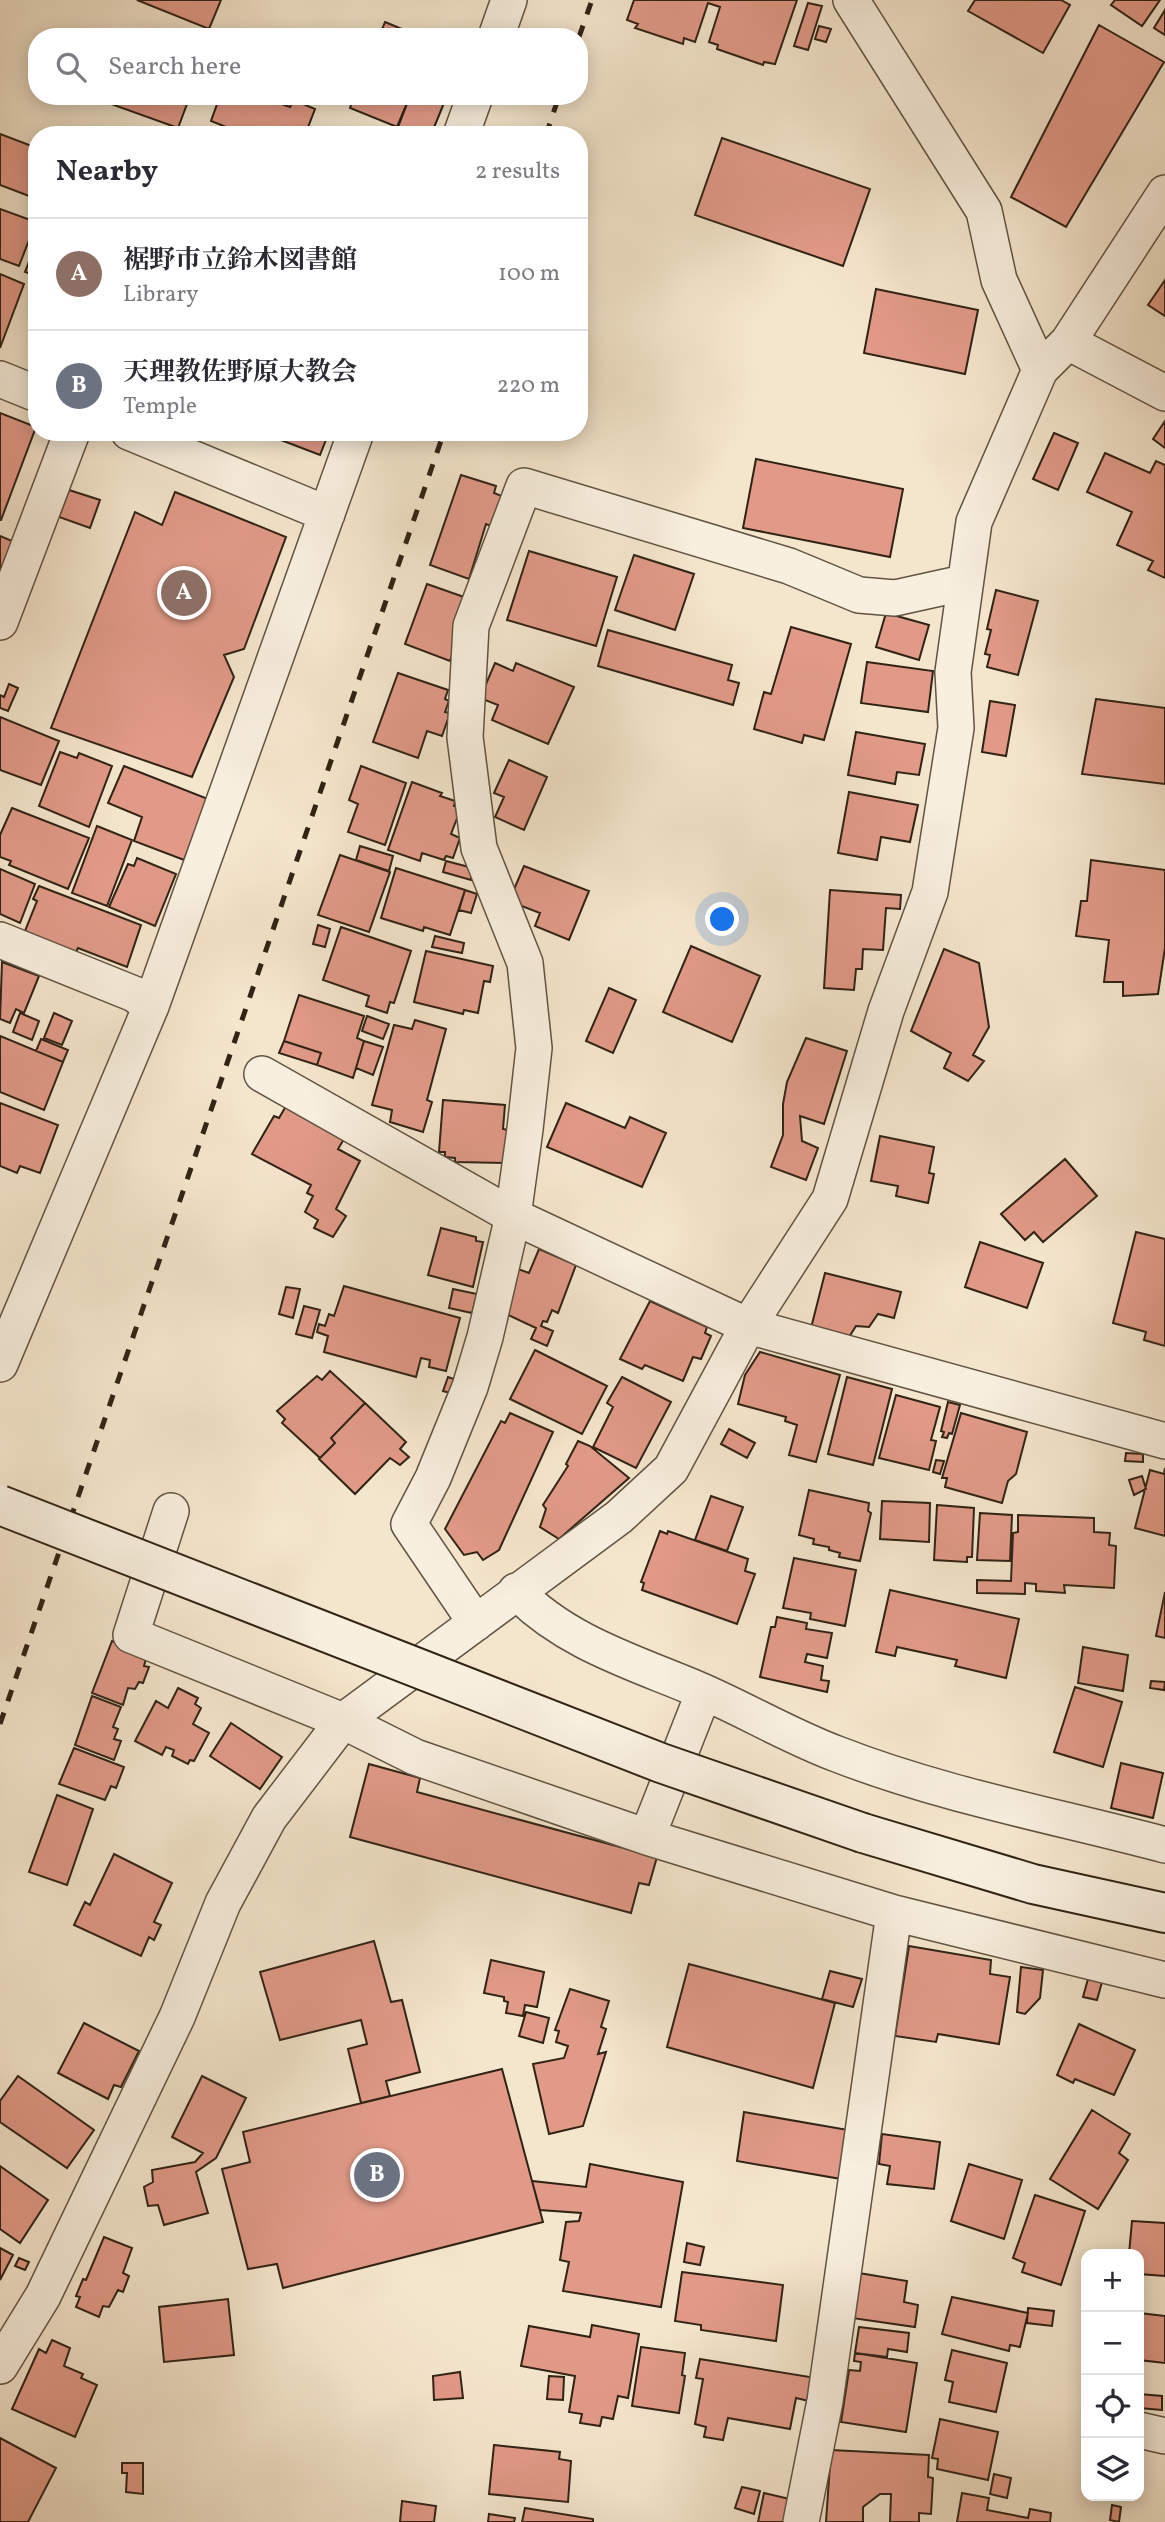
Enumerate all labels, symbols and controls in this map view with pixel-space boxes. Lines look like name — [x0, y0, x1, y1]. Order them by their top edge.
search box — [28, 28, 588, 105]
icon: search — [52, 48, 90, 86]
text: Search here — [108, 49, 241, 85]
text: Nearby — [56, 151, 158, 193]
text: 2 results — [475, 156, 560, 188]
text: 裾野市立鈴木図書館 — [123, 243, 357, 279]
text: A — [71, 258, 87, 290]
text: 100 m — [498, 258, 560, 290]
text: Library — [123, 279, 199, 311]
text: 天理教佐野原大教会 — [123, 355, 357, 391]
text: B — [71, 370, 87, 402]
text: 220 m — [497, 370, 560, 402]
text: Temple — [123, 391, 197, 423]
pin: A — [161, 567, 207, 619]
your location — [705, 902, 739, 936]
pin: B — [354, 2149, 400, 2201]
map controls — [1081, 2249, 1144, 2501]
button: + — [1081, 2249, 1144, 2312]
button: − — [1081, 2312, 1144, 2375]
button: locate — [1081, 2375, 1144, 2438]
button: layers — [1081, 2438, 1144, 2501]

